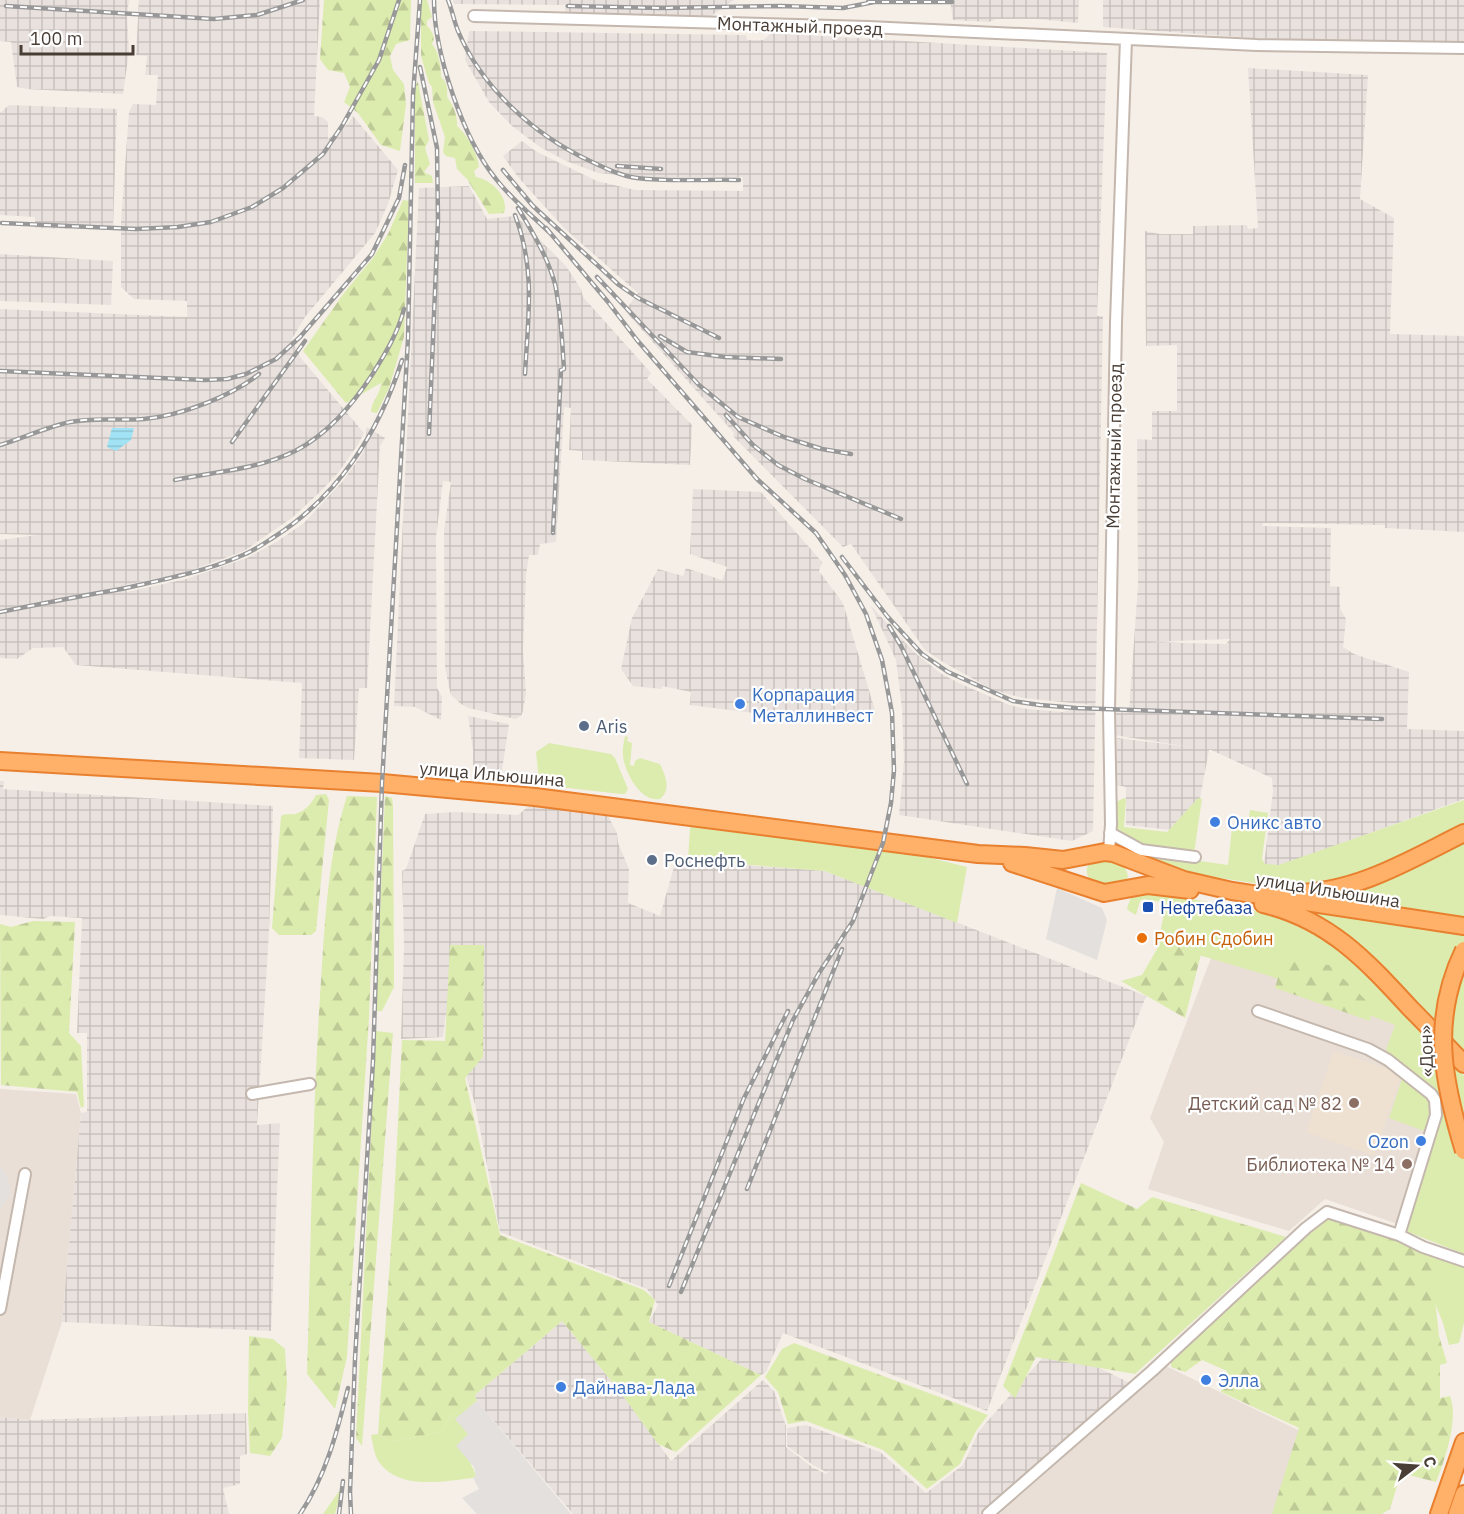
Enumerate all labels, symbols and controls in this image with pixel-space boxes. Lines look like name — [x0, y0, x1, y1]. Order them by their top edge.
street label: Монтажный проезд — [717, 12, 884, 40]
scale bar — [21, 18, 134, 56]
text: 100 m — [30, 27, 82, 50]
street label: Монтажный проезд — [1101, 363, 1127, 529]
place label: Kорпарация Металлинвест — [752, 683, 874, 727]
marker: Kорпарация Металлинвест — [733, 697, 747, 711]
place label: Aris — [596, 715, 627, 738]
marker: Aris — [577, 719, 591, 733]
street label: улица Ильюшина — [418, 756, 566, 792]
place label: Оникс авто — [1227, 811, 1322, 834]
marker: Оникс авто — [1208, 815, 1222, 829]
place label: Роснефть — [664, 849, 745, 872]
marker: Роснефть — [645, 853, 659, 867]
street label: улица Ильюшина — [1254, 867, 1402, 913]
place label: Нефтебаза — [1160, 896, 1253, 919]
marker: Нефтебаза — [1141, 900, 1155, 914]
place label: Робин Сдобин — [1154, 927, 1274, 950]
marker: Робин Сдобин — [1135, 931, 1149, 945]
street label: «Дон» — [1414, 1025, 1438, 1077]
place label: Детский сад № 82 — [1188, 1092, 1342, 1115]
marker: Детский сад № 82 — [1347, 1096, 1361, 1110]
place label: Ozon — [1368, 1130, 1409, 1153]
marker: Ozon — [1414, 1134, 1428, 1148]
place label: Библиотека № 14 — [1246, 1153, 1395, 1176]
marker: Библиотека № 14 — [1400, 1157, 1414, 1171]
place label: Элла — [1218, 1369, 1260, 1392]
marker: Элла — [1199, 1373, 1213, 1387]
place label: Дайнава-Лада — [573, 1376, 696, 1399]
marker: Дайнава-Лада — [554, 1380, 568, 1394]
north arrow — [1386, 1436, 1446, 1496]
text: С — [1419, 1454, 1441, 1470]

